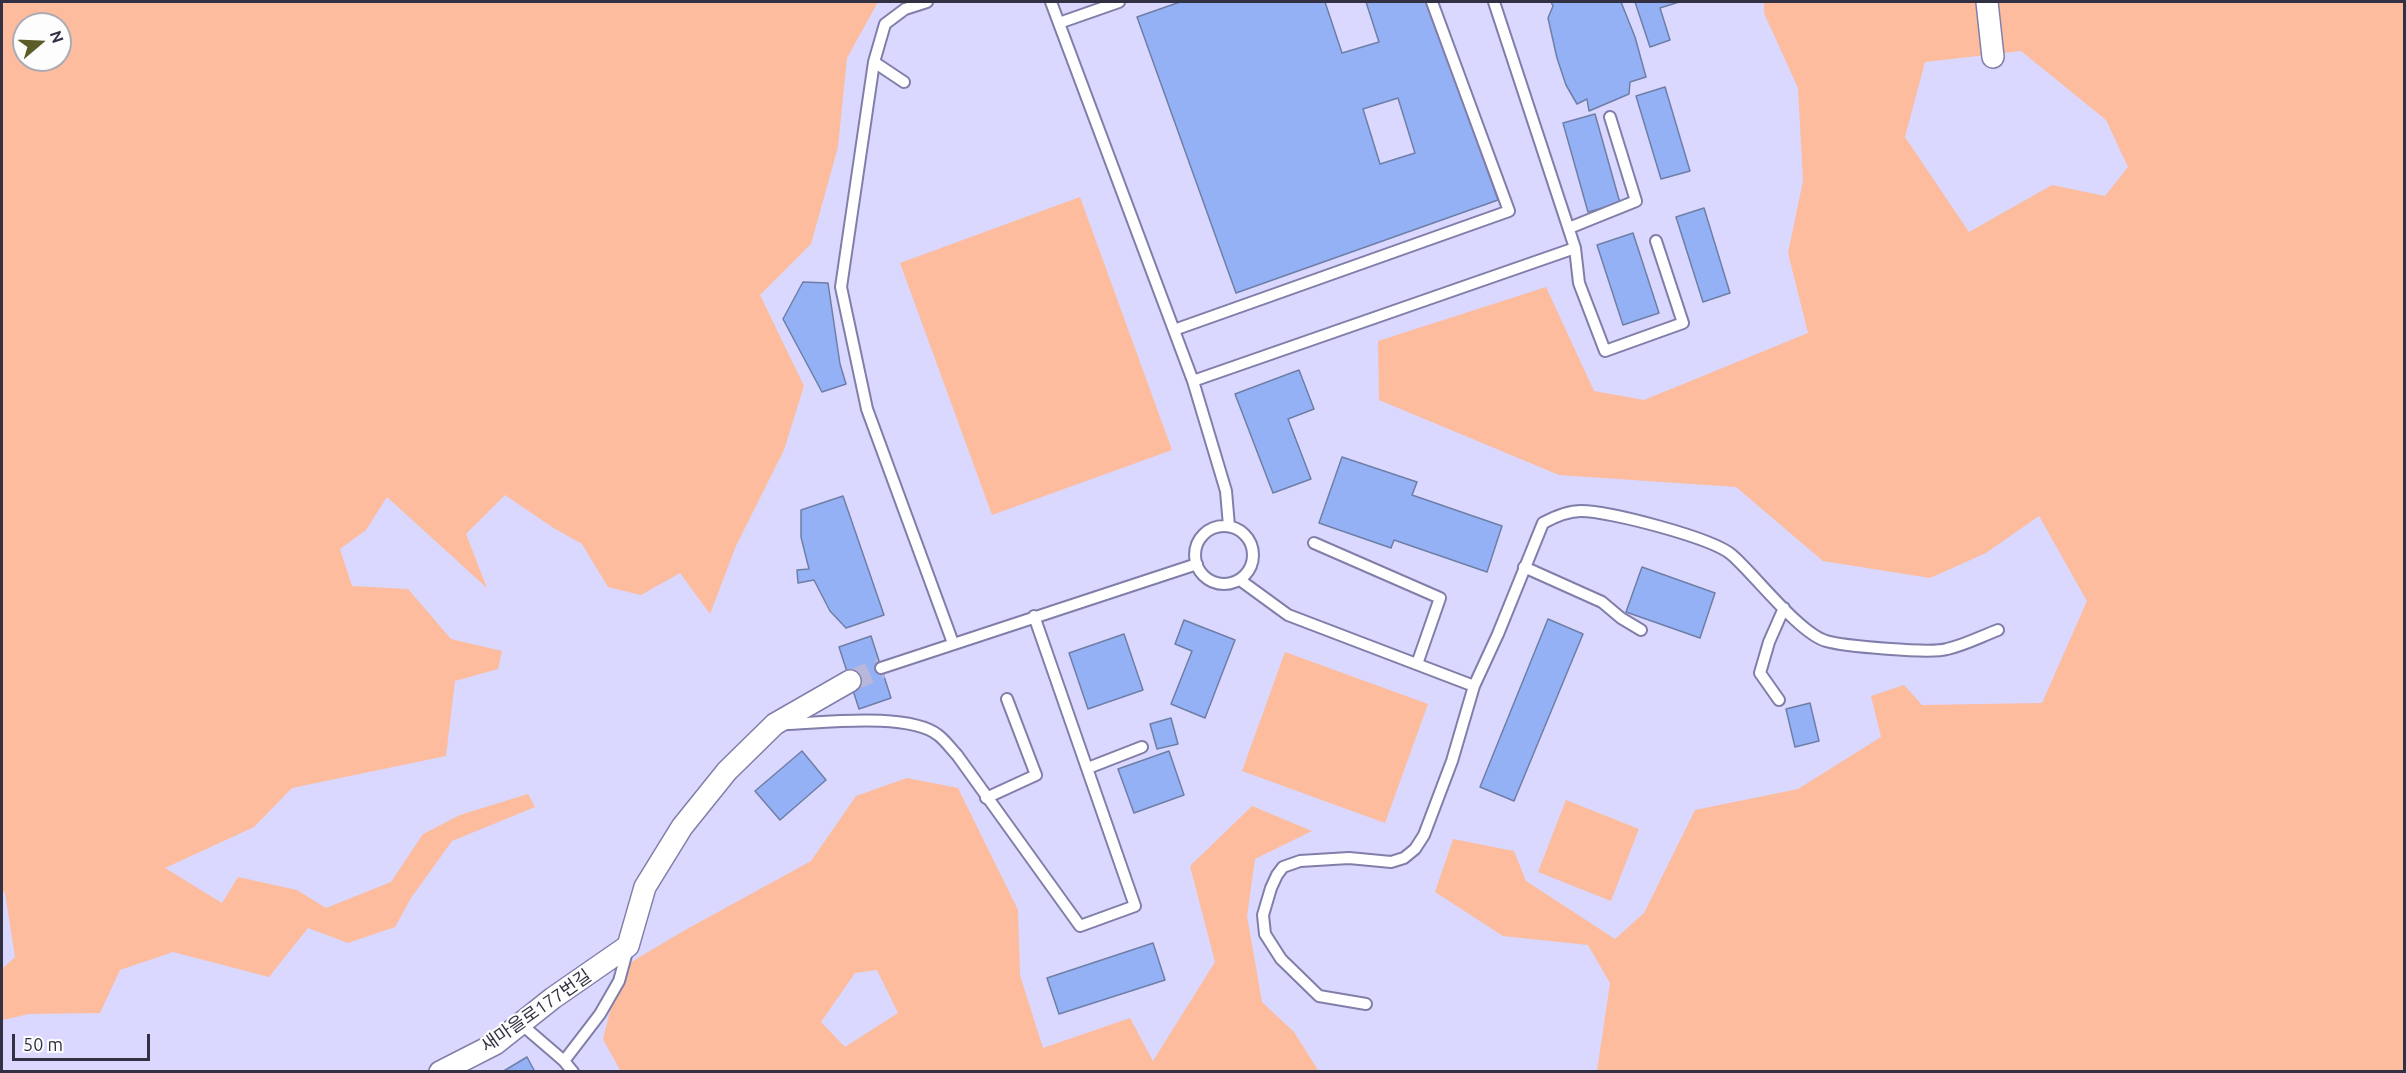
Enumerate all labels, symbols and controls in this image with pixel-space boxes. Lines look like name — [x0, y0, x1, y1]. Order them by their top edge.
north arrow — [12, 12, 72, 72]
text: N — [47, 28, 68, 45]
street label: 새마을로177번길 — [477, 965, 595, 1057]
scale bar — [15, 1022, 153, 1060]
text: 50 m — [23, 1034, 63, 1054]

